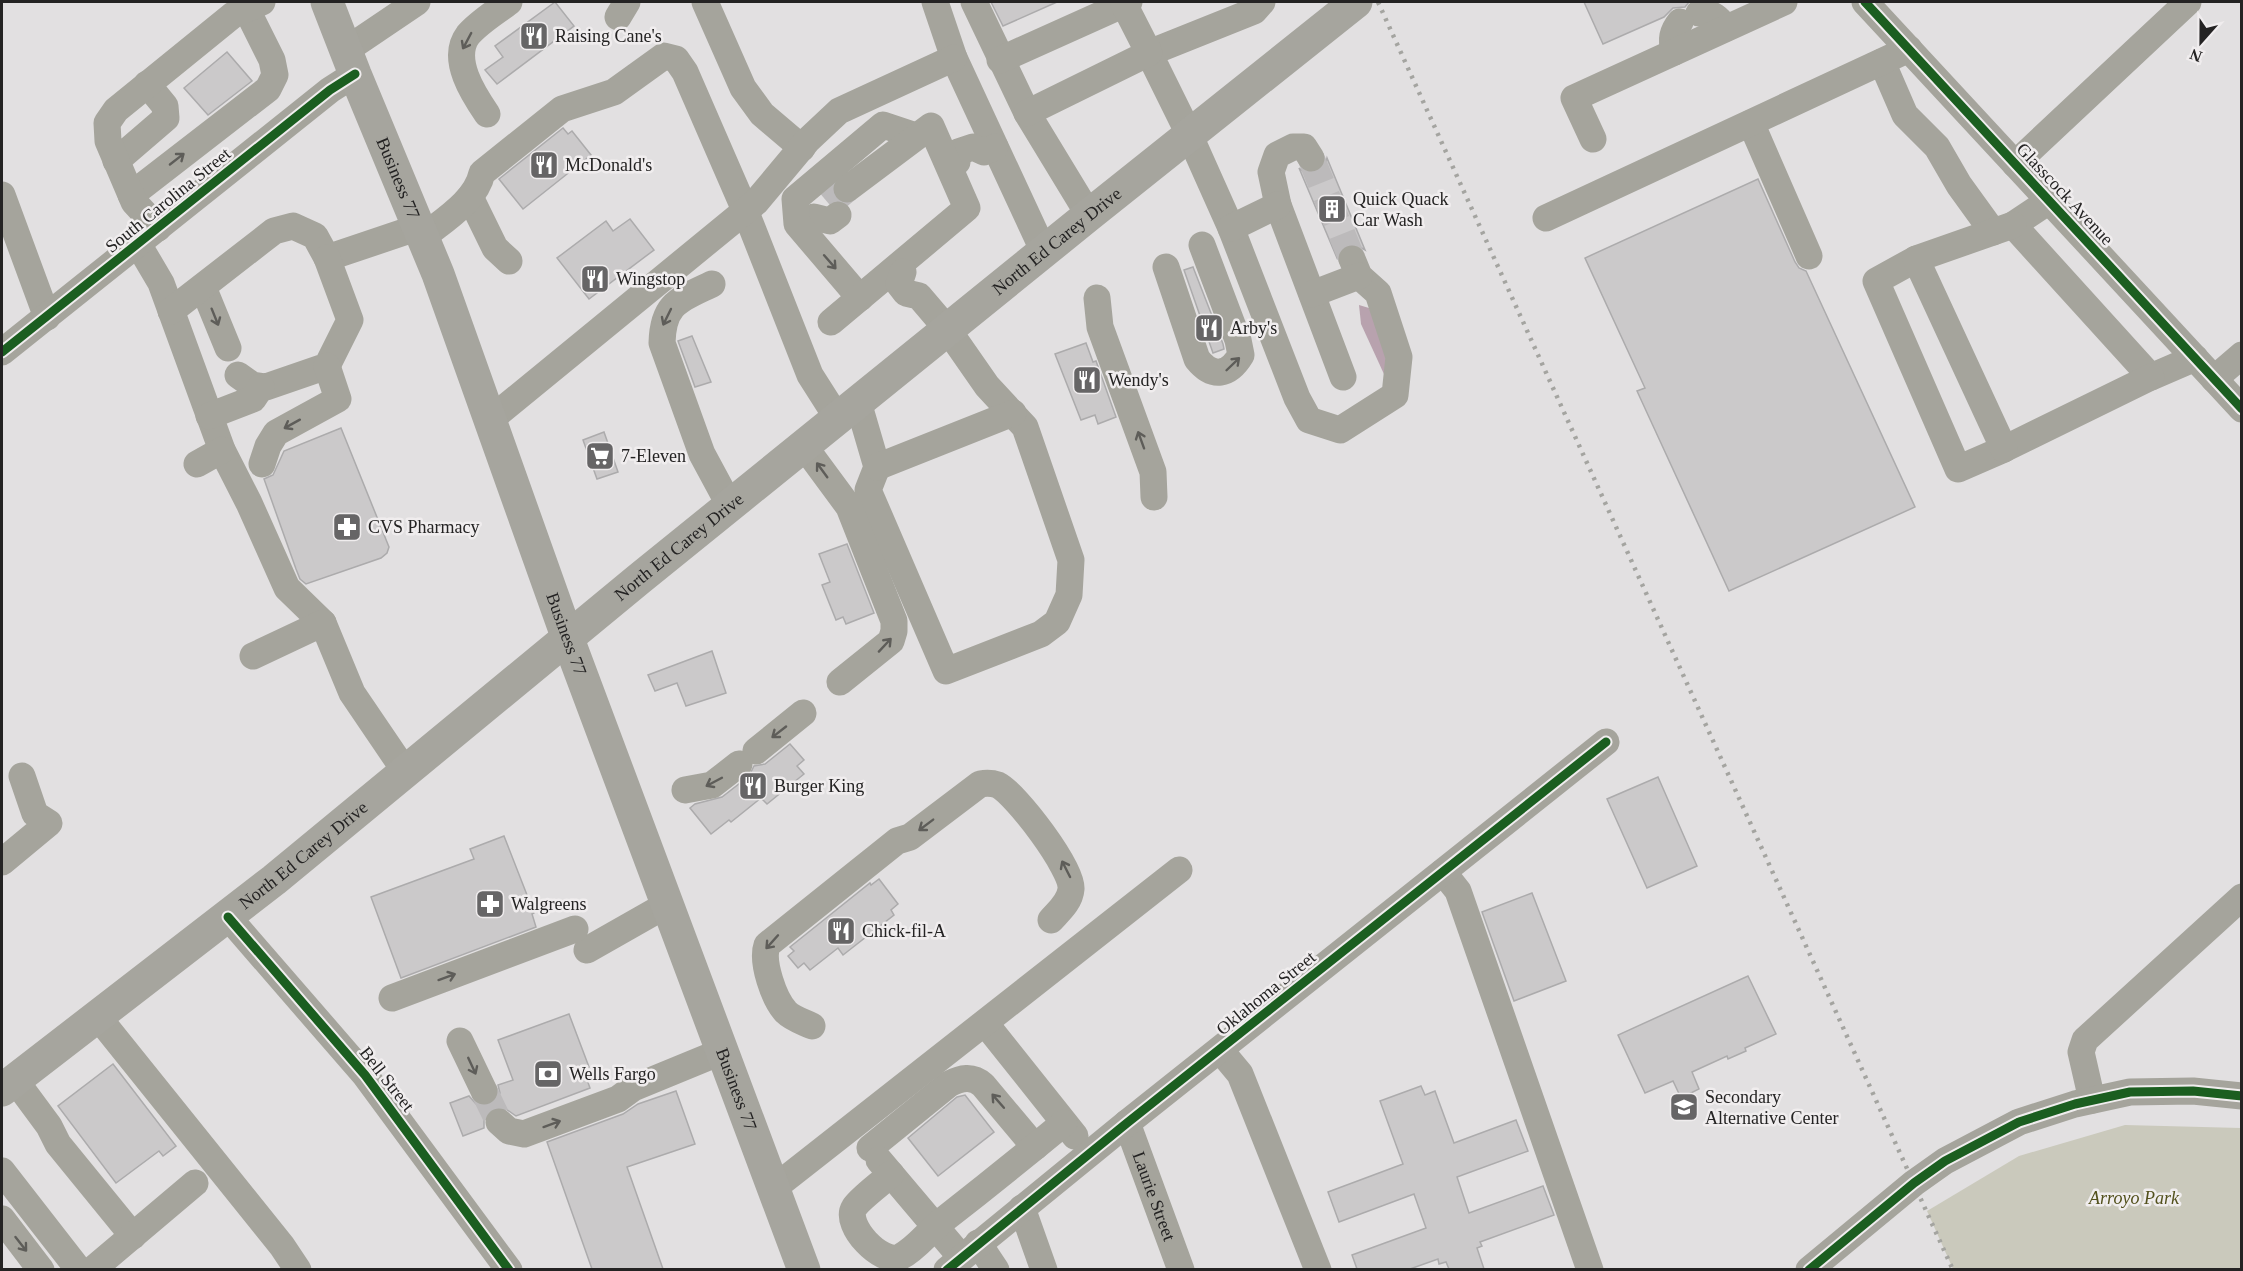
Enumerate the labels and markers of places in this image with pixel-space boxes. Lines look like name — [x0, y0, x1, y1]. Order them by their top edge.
restaurant icon: Raising Cane's — [518, 20, 550, 52]
place label: Raising Cane's — [555, 26, 662, 46]
restaurant icon: McDonald's — [528, 149, 560, 181]
place label: McDonald's — [565, 155, 652, 175]
place label: Quick Quack Car Wash — [1353, 189, 1448, 230]
building icon: Quick Quack Car Wash — [1316, 193, 1348, 225]
restaurant icon: Wingstop — [579, 263, 611, 295]
place label: Wingstop — [616, 269, 685, 289]
restaurant icon: Arby's — [1193, 312, 1225, 344]
place label: Arby's — [1230, 318, 1277, 338]
restaurant icon: Wendy's — [1071, 364, 1103, 396]
place label: Wendy's — [1108, 370, 1169, 390]
supermarket icon: 7-Eleven — [584, 440, 616, 472]
place label: 7-Eleven — [621, 446, 686, 466]
pharmacy icon: CVS Pharmacy — [331, 511, 363, 543]
place label: CVS Pharmacy — [368, 517, 480, 537]
restaurant icon: Burger King — [737, 770, 769, 802]
place label: Burger King — [774, 776, 864, 796]
pharmacy icon: Walgreens — [474, 888, 506, 920]
place label: Walgreens — [511, 894, 587, 914]
restaurant icon: Chick-fil-A — [825, 915, 857, 947]
place label: Chick-fil-A — [862, 921, 946, 941]
bank icon: Wells Fargo — [532, 1058, 564, 1090]
place label: Wells Fargo — [569, 1064, 656, 1084]
place label: Secondary Alternative Center — [1705, 1087, 1838, 1128]
school or university icon: Secondary Alternative Center — [1668, 1091, 1700, 1123]

